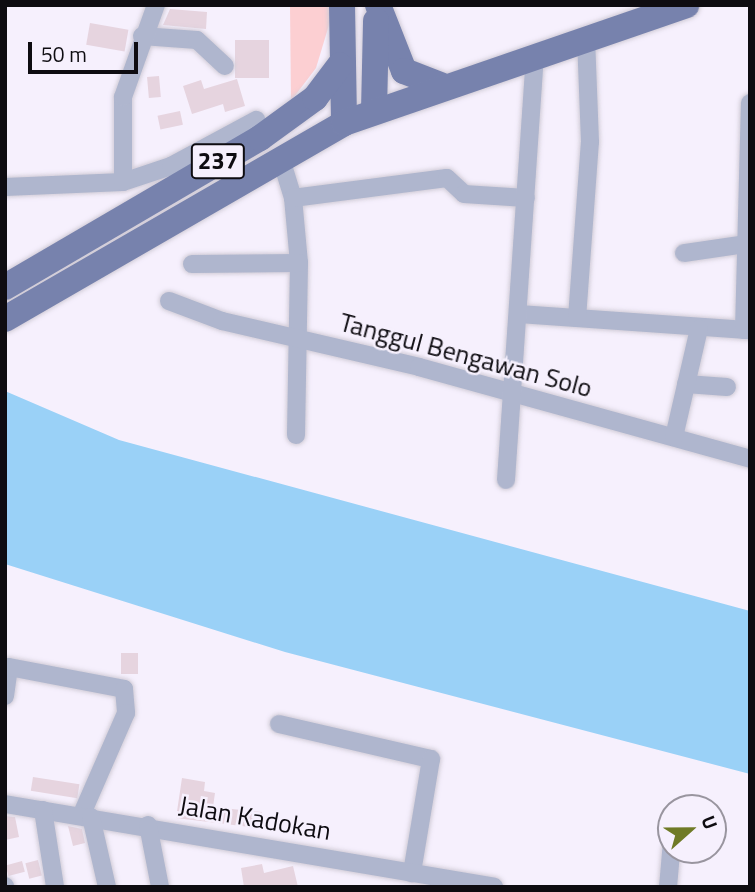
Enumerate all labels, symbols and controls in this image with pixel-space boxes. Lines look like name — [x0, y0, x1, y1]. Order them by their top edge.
scale bar — [32, 28, 142, 72]
text: 50 m — [41, 38, 87, 70]
road number: 237 — [190, 140, 246, 182]
street label: Tanggul Bengawan Solo — [336, 306, 596, 404]
street label: Jalan Kadokan — [177, 789, 333, 847]
north arrow — [657, 794, 727, 864]
text: U — [694, 811, 726, 833]

